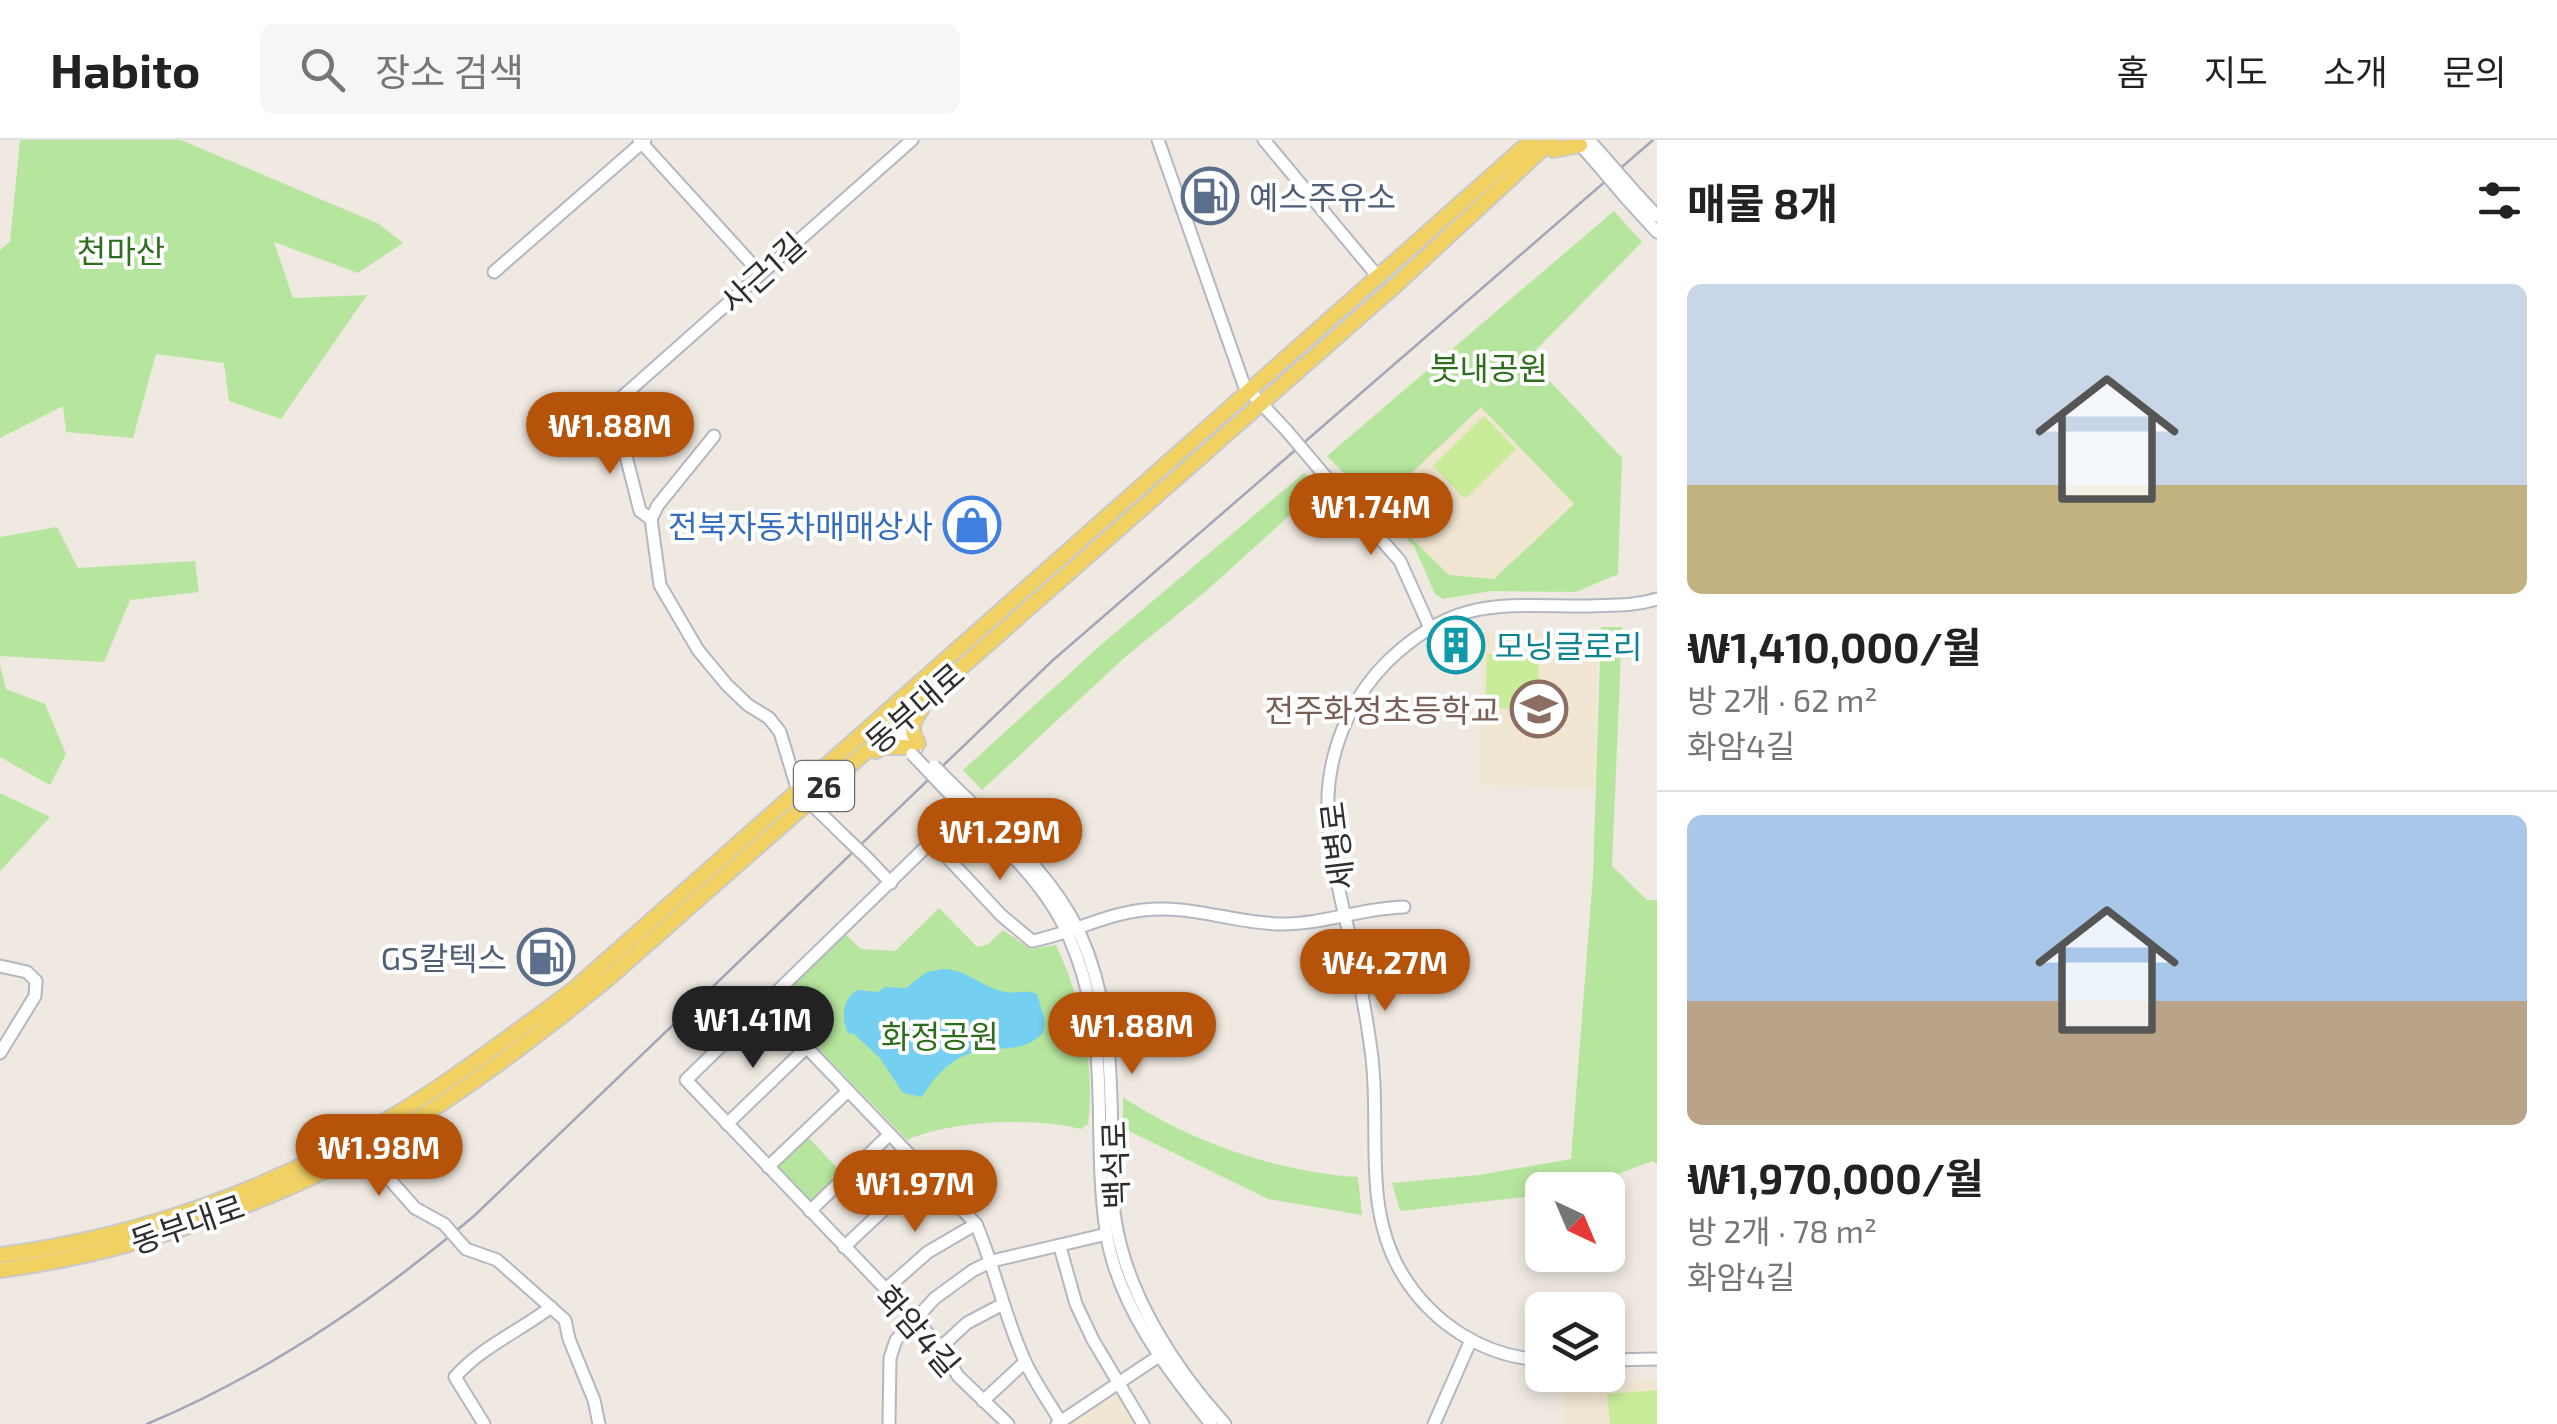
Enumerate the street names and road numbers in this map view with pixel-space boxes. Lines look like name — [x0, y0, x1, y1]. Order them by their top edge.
street label: 사근1길 — [712, 224, 812, 320]
street label: 동부대로 — [857, 654, 971, 760]
road number: 26 — [794, 761, 854, 811]
street label: 세병로 — [1312, 800, 1360, 892]
street label: 백석로 — [1093, 1120, 1135, 1210]
street label: 동부대로 — [125, 1186, 249, 1260]
street label: 화암4길 — [869, 1277, 969, 1383]

